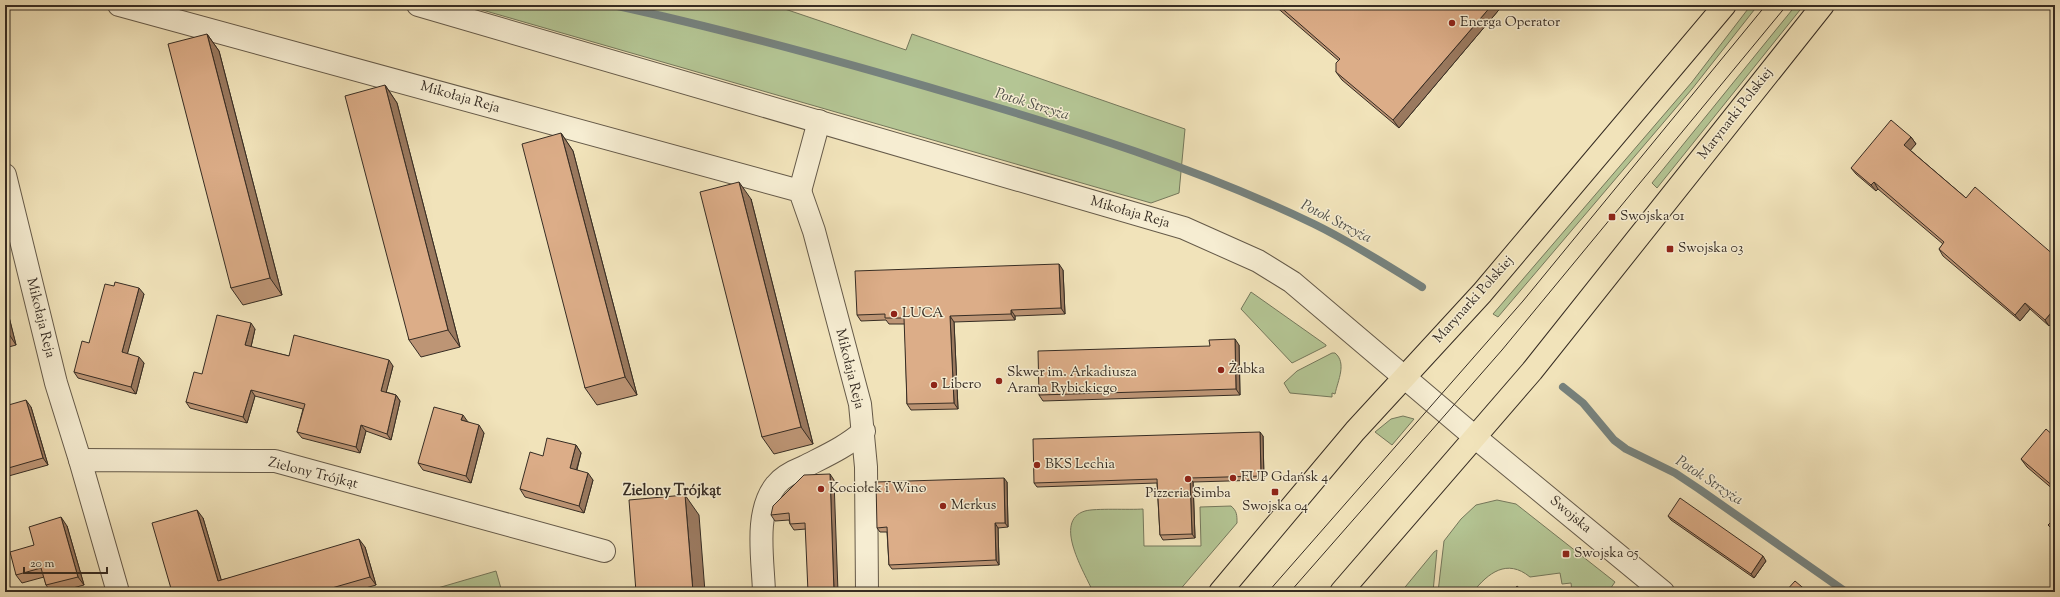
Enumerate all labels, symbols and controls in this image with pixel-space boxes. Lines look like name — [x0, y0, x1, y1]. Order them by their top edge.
place label: Energa Operator — [1460, 13, 1561, 33]
marker: Energa Operator — [1447, 18, 1457, 28]
street label: Marynarki Polskiej — [1694, 64, 1778, 164]
street label: Mikołaja Reja — [418, 77, 503, 119]
water label: Potok Strzyża — [992, 84, 1072, 126]
street label: Mikołaja Reja — [1088, 192, 1173, 234]
water label: Potok Strzyża — [1297, 195, 1375, 249]
place label: Swojska 01 — [1620, 207, 1685, 227]
marker: Swojska 01 — [1607, 212, 1617, 222]
place label: Swojska 03 — [1678, 239, 1744, 259]
marker: Swojska 03 — [1665, 244, 1675, 254]
street label: Marynarki Polskiej — [1429, 252, 1519, 348]
street label: Mikołaja Reja — [20, 276, 60, 361]
place label: LUCA — [902, 304, 944, 324]
marker: LUCA — [889, 309, 899, 319]
street label: Mikołaja Reja — [829, 327, 869, 412]
place label: Żabka — [1229, 360, 1265, 380]
place label: Skwer im. Arkadiusza Arama Rybickiego — [1007, 363, 1138, 399]
marker: Żabka — [1216, 365, 1226, 375]
place label: Libero — [942, 375, 982, 395]
marker: Skwer im. Arkadiusza Arama Rybickiego — [994, 376, 1004, 386]
marker: Libero — [929, 380, 939, 390]
water label: Potok Strzyża — [1671, 451, 1747, 511]
street label: Zielony Trójkąt — [266, 453, 360, 495]
place label: BKS Lechia — [1045, 455, 1115, 475]
marker: BKS Lechia — [1032, 460, 1042, 470]
place label: FUP Gdańsk 4 — [1241, 468, 1328, 488]
marker: FUP Gdańsk 4 — [1228, 473, 1238, 483]
marker: Pizzeria Simba — [1183, 474, 1193, 484]
place label: Kociołek i Wino — [829, 479, 927, 499]
district label: Zielony Trójkąt — [623, 481, 722, 502]
marker: Kociołek i Wino — [816, 484, 826, 494]
place label: Pizzeria Simba — [1145, 484, 1231, 504]
marker: Swojska 04 — [1270, 487, 1280, 497]
street label: Swojska — [1545, 491, 1596, 539]
place label: Merkus — [951, 496, 996, 516]
place label: Swojska 04 — [1242, 497, 1308, 517]
marker: Merkus — [938, 501, 948, 511]
place label: Swojska 05 — [1574, 544, 1639, 564]
scale bar — [24, 549, 107, 575]
marker: Swojska 05 — [1561, 549, 1571, 559]
text: 20 m — [30, 555, 55, 573]

